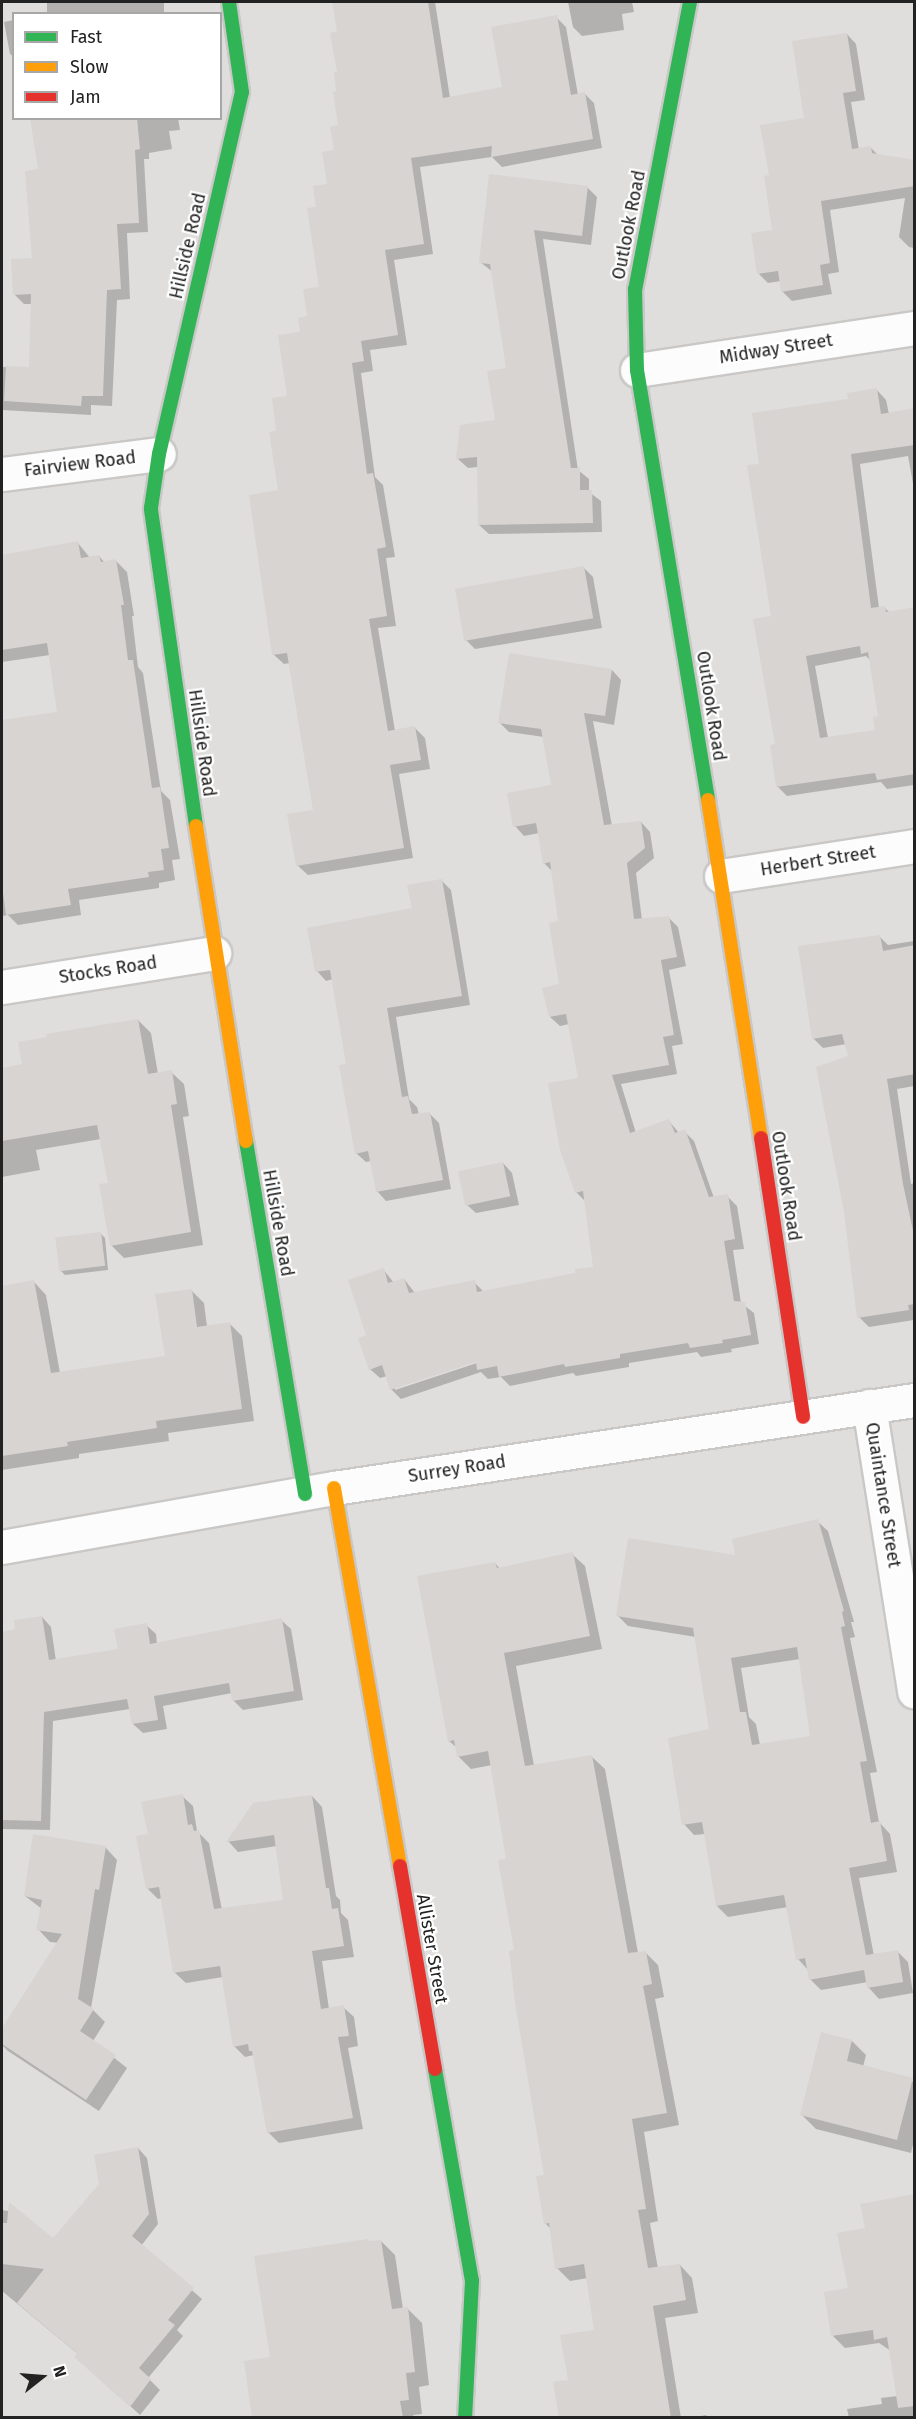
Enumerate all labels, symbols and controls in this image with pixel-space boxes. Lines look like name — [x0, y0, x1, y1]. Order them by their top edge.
legend — [12, 12, 222, 120]
text: Fast — [70, 26, 102, 48]
text: Slow — [70, 56, 108, 78]
text: Jam — [70, 86, 101, 108]
street label: Outlook Road — [608, 168, 650, 282]
street label: Hillside Road — [165, 191, 211, 301]
street label: Midway Street — [718, 329, 834, 369]
street label: Fairview Road — [23, 446, 137, 482]
street label: Outlook Road — [692, 650, 730, 762]
street label: Hillside Road — [184, 688, 220, 798]
street label: Herbert Street — [759, 841, 877, 881]
street label: Stocks Road — [57, 952, 159, 988]
street label: Outlook Road — [767, 1130, 805, 1242]
street label: Hillside Road — [258, 1168, 298, 1278]
street label: Quaintance Street — [861, 1421, 905, 1569]
street label: Surrey Road — [407, 1451, 507, 1487]
street label: Allister Street — [412, 1893, 452, 2005]
north arrow — [12, 2347, 72, 2407]
text: N — [49, 2364, 70, 2379]

